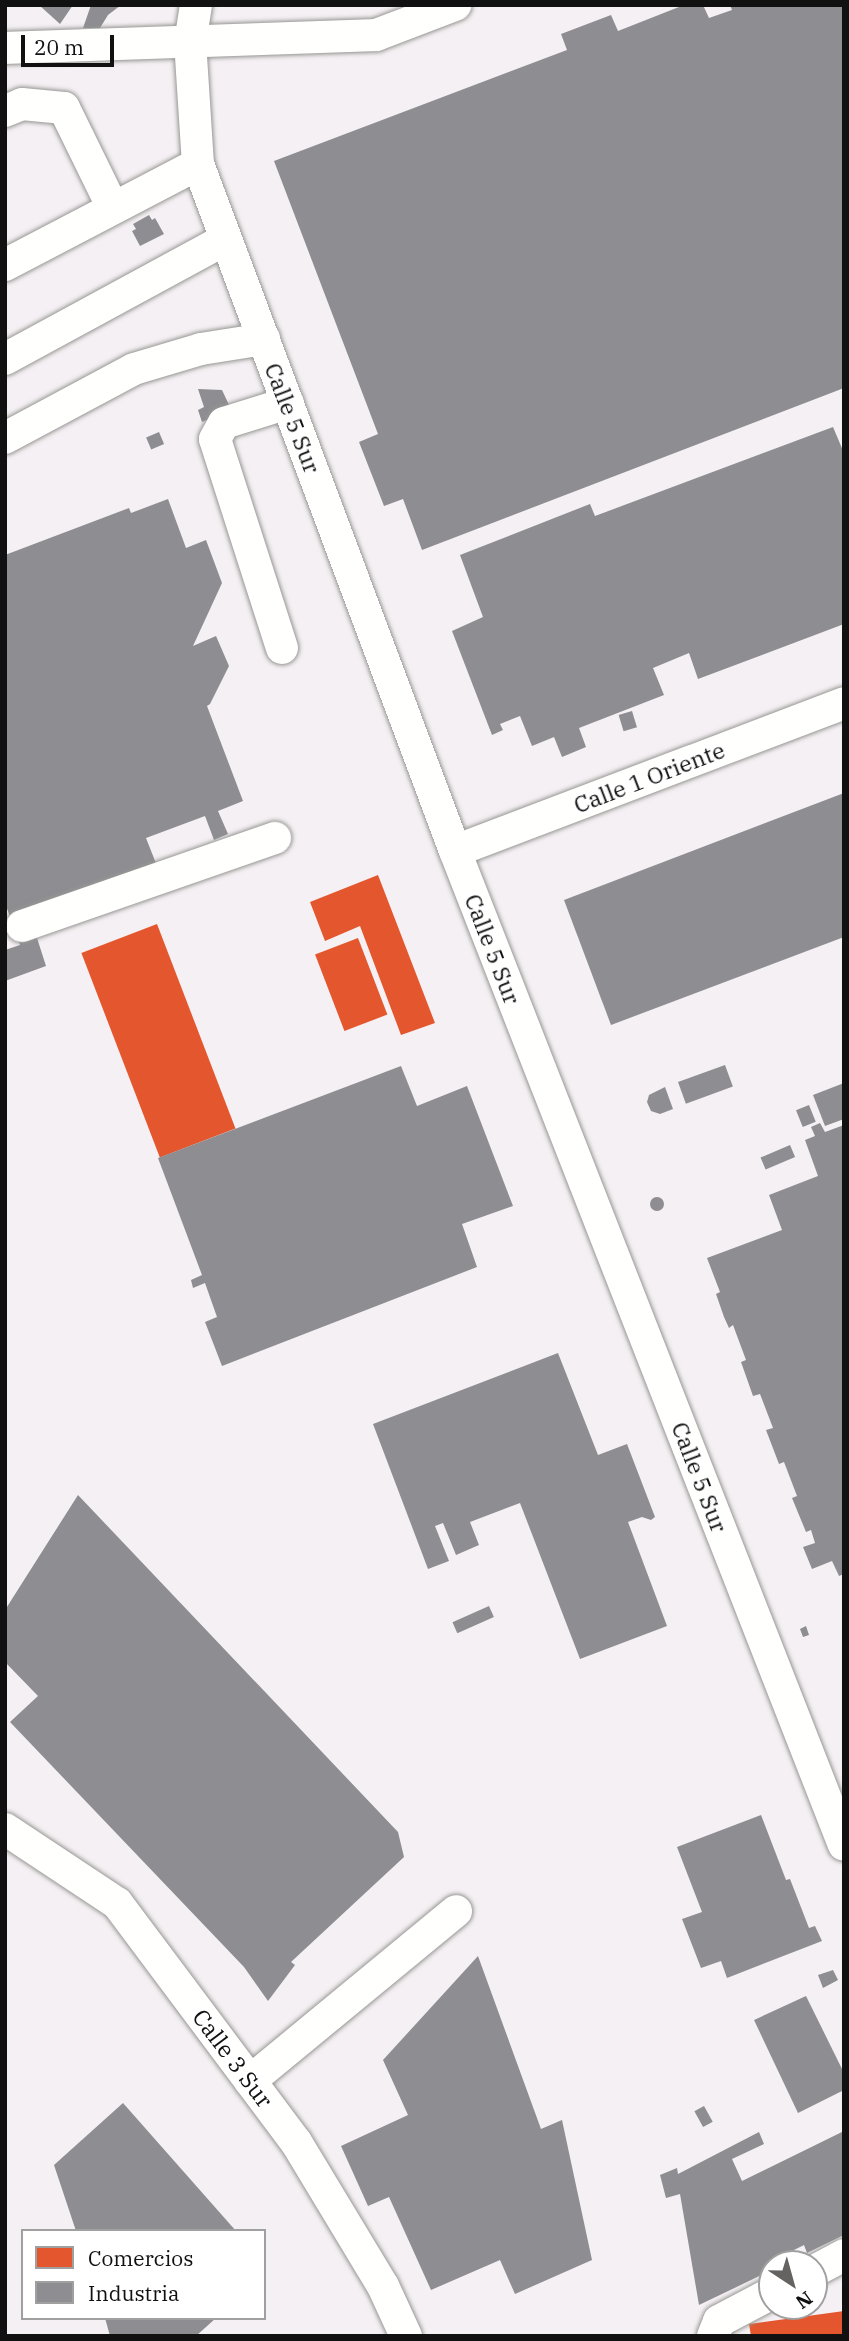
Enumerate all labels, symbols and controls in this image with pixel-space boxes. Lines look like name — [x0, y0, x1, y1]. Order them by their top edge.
scale bar — [24, 21, 117, 65]
text: 20 m — [34, 33, 84, 61]
street label: Calle 5 Sur — [259, 359, 327, 477]
street label: Calle 1 Oriente — [570, 736, 728, 818]
street label: Calle 5 Sur — [459, 890, 527, 1008]
street label: Calle 5 Sur — [666, 1418, 734, 1536]
street label: Calle 3 Sur — [187, 2003, 279, 2113]
legend — [21, 2229, 266, 2320]
text: Comercios — [88, 2244, 193, 2272]
north arrow — [758, 2250, 828, 2320]
text: Industria — [88, 2279, 179, 2307]
text: N — [791, 2286, 817, 2314]

